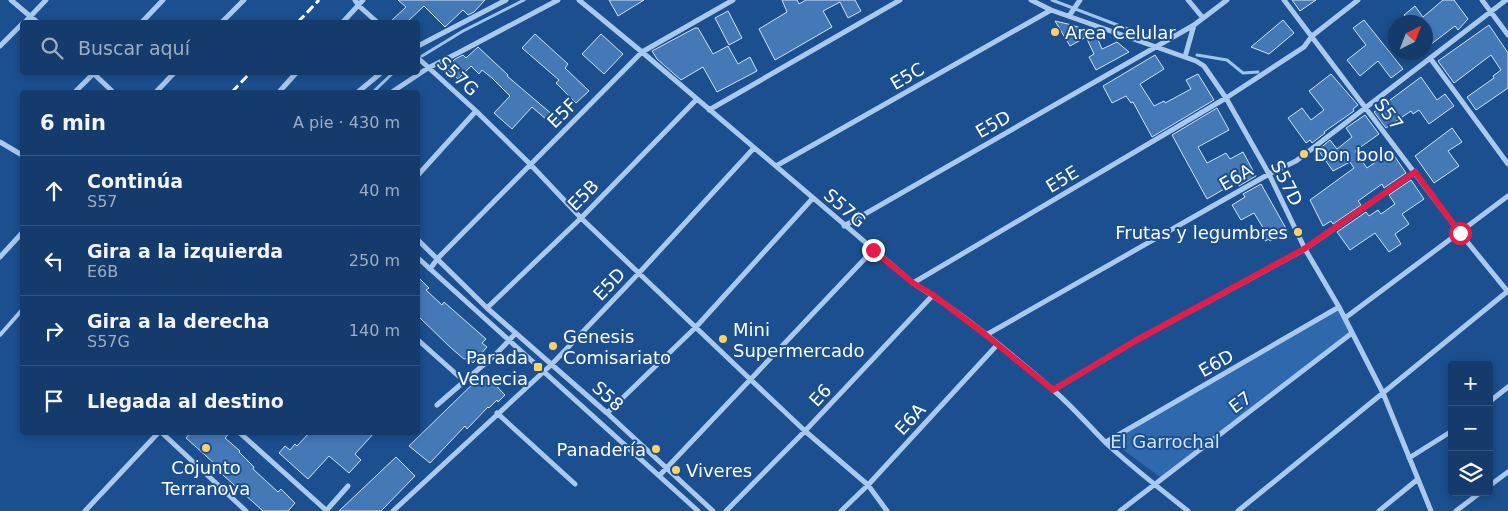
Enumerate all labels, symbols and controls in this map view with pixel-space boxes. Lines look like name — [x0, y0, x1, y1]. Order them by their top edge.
north arrow — [1388, 15, 1433, 60]
search box — [20, 20, 420, 75]
place label: Area Celular — [1065, 22, 1176, 43]
marker: Area Celular — [1049, 26, 1061, 38]
icon: search — [38, 34, 66, 62]
text: Buscar aquí — [78, 37, 190, 59]
street label: S57G — [433, 52, 483, 100]
street label: E5C — [886, 58, 928, 94]
street label: E5F — [543, 94, 581, 132]
street label: S57 — [1370, 94, 1408, 134]
street label: E5D — [972, 106, 1014, 142]
text: 6 min — [40, 111, 106, 135]
text: A pie · 430 m — [293, 113, 400, 132]
place label: Don bolo — [1314, 144, 1394, 165]
marker: Don bolo — [1298, 148, 1310, 160]
street label: S57D — [1267, 157, 1307, 209]
street label: E6A — [1216, 159, 1257, 195]
street label: E5E — [1042, 161, 1082, 197]
text: Continúa — [87, 170, 183, 192]
street label: E5B — [563, 175, 603, 215]
icon: ahead — [40, 177, 68, 205]
text: 40 m — [359, 181, 400, 200]
street label: S57G — [820, 184, 870, 232]
text: S57 — [87, 192, 118, 211]
place label: Frutas y legumbres — [1115, 222, 1288, 243]
route start — [1449, 222, 1472, 245]
marker: Frutas y legumbres — [1292, 226, 1304, 238]
route end — [862, 239, 885, 262]
text: Gira a la izquierda — [87, 240, 283, 262]
icon: left — [40, 247, 68, 275]
text: 250 m — [349, 251, 400, 270]
text: E6B — [87, 262, 118, 281]
street label: E5D — [589, 264, 629, 304]
text: Gira a la derecha — [87, 310, 270, 332]
icon: right — [40, 317, 68, 345]
place label: Mini Supermercado — [733, 319, 864, 361]
text: 140 m — [349, 321, 400, 340]
place label: Genesis Comisariato — [563, 326, 671, 368]
text: S57G — [87, 332, 130, 351]
marker: Mini Supermercado — [717, 333, 729, 345]
marker: Genesis Comisariato — [547, 340, 559, 352]
street label: E6D — [1195, 345, 1237, 381]
place label: Parada Venecia — [458, 347, 528, 389]
marker: Parada Venecia — [532, 361, 544, 373]
map controls — [1448, 361, 1493, 496]
button: + — [1448, 361, 1493, 406]
street label: S58 — [588, 377, 628, 415]
street label: E6 — [805, 379, 835, 411]
icon: arrive — [40, 387, 68, 415]
street label: E7 — [1225, 387, 1255, 417]
text: Llegada al destino — [87, 390, 284, 412]
street label: E6A — [890, 398, 930, 439]
button: − — [1448, 406, 1493, 451]
park label: El Garrochal — [1110, 431, 1220, 452]
place label: Panadería — [557, 439, 646, 460]
marker: Cojunto Terranova — [200, 442, 212, 454]
marker: Panadería — [650, 443, 662, 455]
button: layers — [1448, 451, 1493, 496]
place label: Cojunto Terranova — [161, 457, 250, 499]
place label: Viveres — [686, 460, 752, 481]
marker: Viveres — [670, 464, 682, 476]

